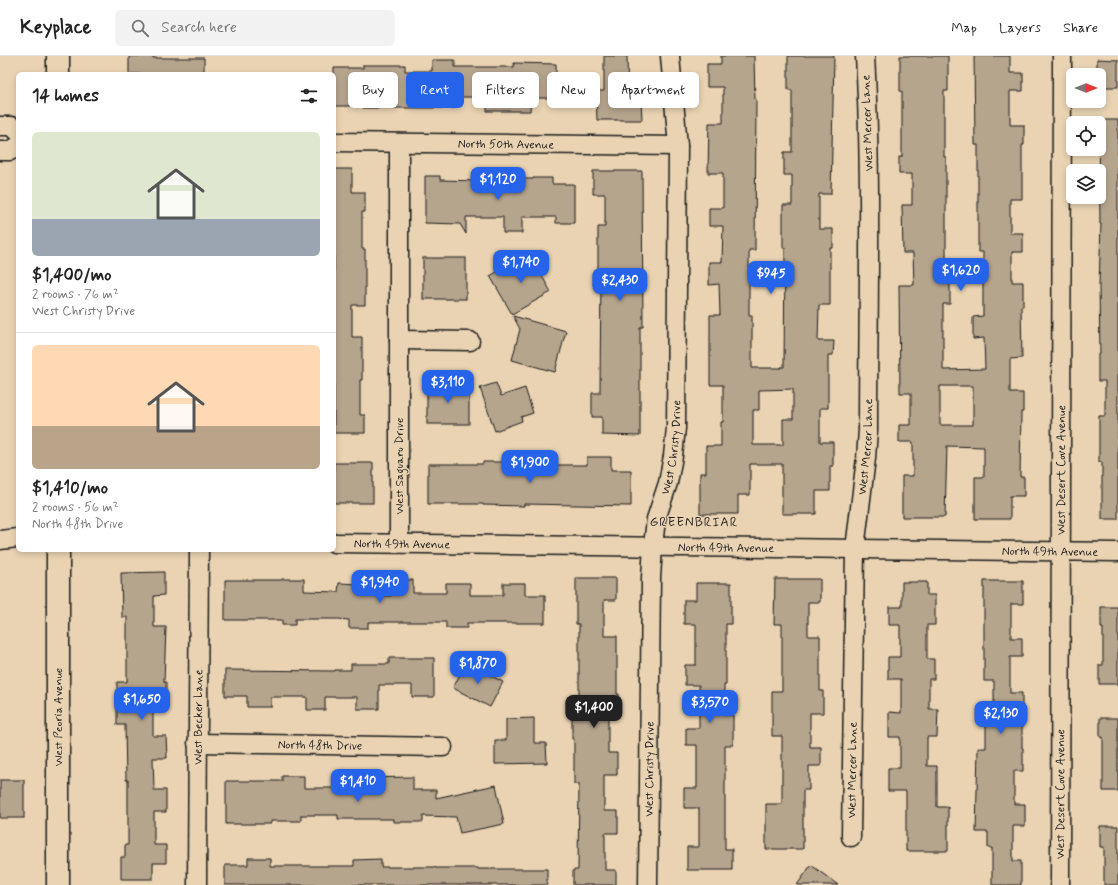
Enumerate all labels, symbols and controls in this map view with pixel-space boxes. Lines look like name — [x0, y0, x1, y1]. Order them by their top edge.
search box — [115, 10, 395, 46]
text: Keyplace — [20, 15, 91, 40]
icon: search — [129, 17, 151, 39]
text: Search here — [161, 18, 237, 38]
text: Map — [951, 19, 977, 37]
text: Layers — [999, 19, 1041, 37]
text: Share — [1063, 19, 1098, 37]
north arrow — [1066, 68, 1106, 108]
map controls — [1066, 68, 1106, 204]
chip: Buy — [348, 72, 398, 108]
chip: Rent — [406, 72, 464, 108]
chip: Filters — [472, 72, 539, 108]
chip: New — [547, 72, 600, 108]
chip: Apartment — [608, 72, 699, 108]
street label: West Mercer Lane — [858, 74, 878, 171]
text: 14 homes — [32, 85, 99, 107]
icon: filters — [298, 85, 320, 107]
button: locate — [1066, 116, 1106, 156]
street label: North 50th Avenue — [458, 136, 554, 154]
icon: home — [140, 158, 212, 230]
button: layers — [1066, 164, 1106, 204]
pin: $1,120 — [465, 167, 531, 201]
text: $1,120 — [480, 171, 516, 188]
pin: $1,740 — [488, 250, 554, 284]
text: $1,740 — [502, 254, 540, 271]
pin: $1,620 — [928, 258, 994, 292]
pin: $945 — [747, 261, 795, 295]
text: $1,620 — [942, 262, 980, 279]
text: $1,400/mo — [32, 264, 112, 286]
text: $945 — [756, 265, 786, 282]
pin: $2,430 — [587, 268, 653, 302]
text: $2,430 — [601, 272, 639, 289]
text: 2 rooms · 76 m² — [32, 286, 119, 303]
text: West Christy Drive — [32, 303, 135, 320]
pin: $3,110 — [415, 370, 481, 404]
icon: home — [140, 371, 212, 443]
text: $3,110 — [431, 374, 465, 391]
street label: West Mercer Lane — [855, 399, 877, 496]
street label: West Christy Drive — [658, 400, 685, 497]
street label: West Desert Cove Avenue — [1054, 405, 1070, 535]
street label: West Saguaro Drive — [392, 418, 409, 514]
pin: $1,900 — [497, 450, 563, 484]
text: $1,900 — [510, 454, 550, 471]
text: $1,410/mo — [32, 477, 108, 499]
text: 2 rooms · 56 m² — [32, 499, 119, 516]
district label: GREENBRIAR — [650, 514, 738, 531]
text: North 48th Drive — [32, 516, 123, 533]
street label: North 49th Avenue — [354, 536, 450, 553]
street label: North 49th Avenue — [678, 540, 774, 557]
street label: North 49th Avenue — [1002, 544, 1098, 561]
pin: $1,940 — [347, 570, 413, 604]
text: $1,940 — [361, 574, 399, 591]
pin: $1,870 — [445, 651, 511, 685]
text: $1,870 — [459, 655, 497, 672]
street label: West Peoria Avenue — [51, 668, 67, 766]
street label: West Becker Lane — [191, 669, 207, 765]
pin: $1,650 — [109, 687, 175, 721]
pin: $3,570 — [677, 690, 743, 724]
text: $1,650 — [123, 691, 161, 708]
text: $3,570 — [691, 694, 729, 711]
pin: $1,400 — [561, 695, 627, 729]
text: $1,400 — [574, 699, 614, 716]
pin: $2,130 — [968, 701, 1034, 735]
text: $2,130 — [984, 705, 1019, 722]
street label: West Christy Drive — [642, 721, 659, 817]
street label: West Mercer Lane — [844, 722, 862, 818]
street label: West Desert Cove Avenue — [1053, 729, 1069, 859]
street label: North 48th Drive — [278, 737, 362, 755]
pin: $1,410 — [325, 769, 391, 803]
text: $1,410 — [340, 773, 376, 790]

